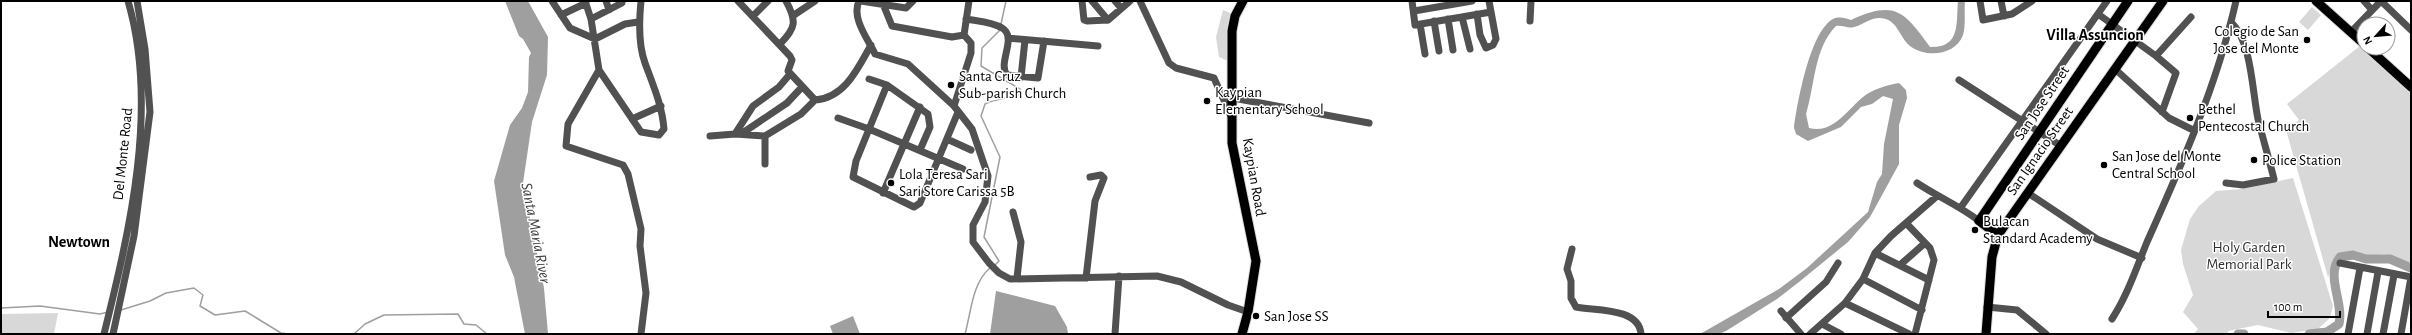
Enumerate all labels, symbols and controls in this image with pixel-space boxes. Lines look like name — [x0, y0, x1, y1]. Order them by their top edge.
north arrow — [2356, 16, 2396, 56]
place label: Colegio de San Jose del Monte — [2213, 24, 2299, 56]
district label: Villa Assuncion — [2046, 27, 2144, 43]
text: N — [2361, 34, 2374, 46]
marker: Colegio de San Jose del Monte — [2302, 35, 2312, 45]
street label: San Jose Street — [2012, 63, 2072, 143]
place label: Santa Cruz Sub-parish Church — [959, 69, 1066, 101]
marker: Santa Cruz Sub-parish Church — [946, 80, 956, 90]
place label: Kaypian Elementary School — [1215, 85, 1324, 117]
marker: Kaypian Elementary School — [1202, 96, 1212, 106]
place label: Bethel Pentecostal Church — [2198, 102, 2309, 134]
street label: San Ignacio Street — [2004, 104, 2076, 198]
street label: Del Monte Road — [111, 107, 135, 201]
marker: Bethel Pentecostal Church — [2185, 113, 2195, 123]
street label: Kaypian Road — [1240, 137, 1268, 218]
place label: San Jose del Monte Central School — [2112, 149, 2221, 181]
place label: Police Station — [2262, 153, 2341, 168]
marker: Police Station — [2249, 155, 2259, 165]
marker: San Jose del Monte Central School — [2099, 160, 2109, 170]
place label: Lola Teresa Sari Sari Store Carissa 5B — [899, 167, 1015, 199]
marker: Lola Teresa Sari Sari Store Carissa 5B — [886, 178, 896, 188]
water label: Santa Maria River — [518, 181, 554, 285]
place label: Bulacan Standard Academy — [1983, 214, 2093, 246]
marker: Bulacan Standard Academy — [1970, 225, 1980, 235]
district label: Newtown — [48, 234, 110, 250]
park label: Holy Garden Memorial Park — [2206, 240, 2292, 272]
scale bar — [2268, 293, 2340, 319]
text: 100 m — [2274, 301, 2302, 313]
place label: San Jose SS — [1264, 309, 1329, 324]
marker: San Jose SS — [1251, 311, 1261, 321]

